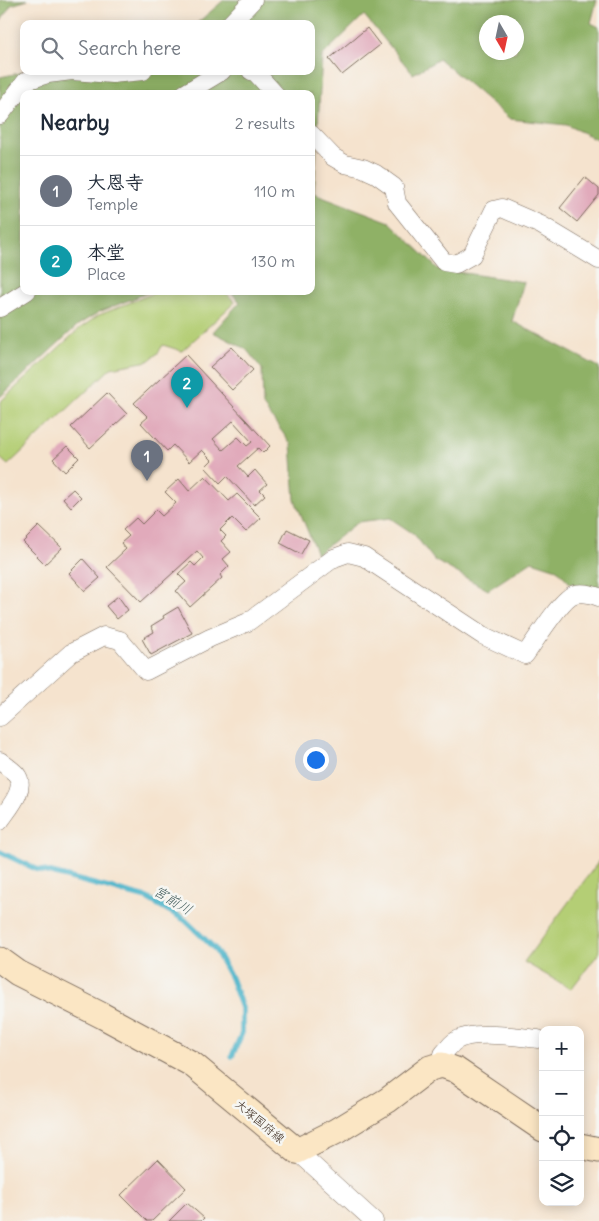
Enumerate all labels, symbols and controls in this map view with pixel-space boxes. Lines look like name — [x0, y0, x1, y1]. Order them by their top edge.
north arrow — [479, 15, 524, 60]
search box — [20, 20, 315, 75]
icon: search — [38, 34, 66, 62]
text: Search here — [78, 36, 181, 60]
text: Nearby — [40, 109, 110, 136]
text: 2 results — [235, 113, 295, 133]
text: 大恩寺 — [87, 170, 144, 194]
text: 1 — [53, 181, 59, 201]
text: 110 m — [254, 181, 295, 201]
text: Temple — [87, 194, 138, 214]
text: 本堂 — [87, 240, 125, 264]
text: 2 — [52, 251, 60, 271]
text: 130 m — [251, 251, 295, 271]
text: Place — [87, 264, 126, 284]
pin: 2 — [171, 367, 203, 408]
pin: 1 — [131, 440, 163, 481]
your location — [303, 747, 329, 773]
water label: 宮前川 — [150, 881, 196, 919]
map controls — [539, 1026, 584, 1206]
button: + — [539, 1026, 584, 1071]
button: − — [539, 1071, 584, 1116]
street label: 大塚国府線 — [232, 1096, 288, 1146]
button: locate — [539, 1116, 584, 1161]
button: layers — [539, 1161, 584, 1206]

